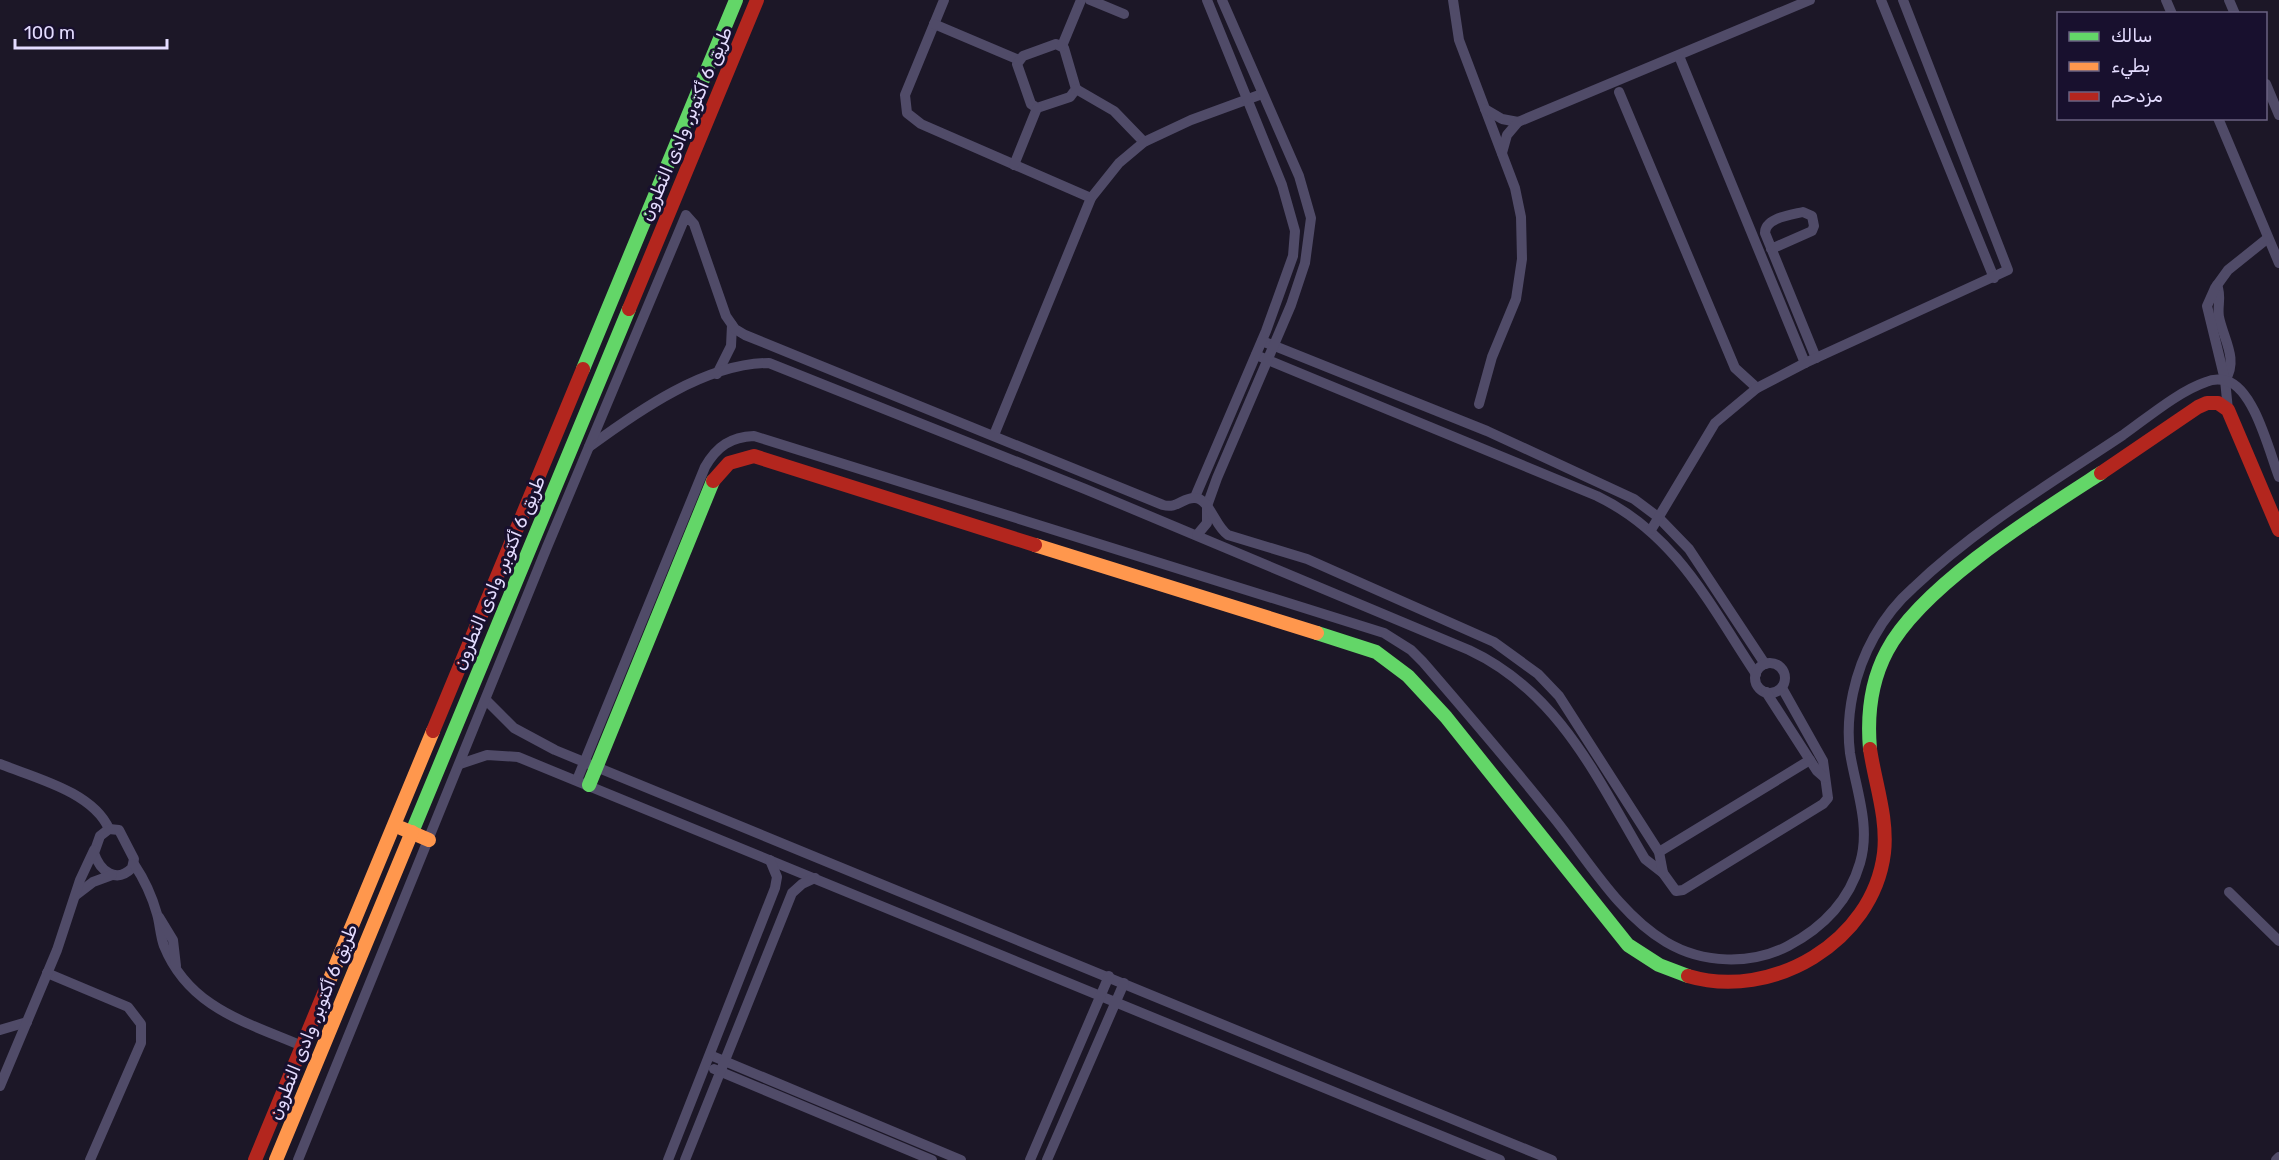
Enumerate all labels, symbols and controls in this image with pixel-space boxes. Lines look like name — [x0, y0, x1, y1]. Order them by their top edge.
scale bar — [15, 12, 166, 50]
legend — [2057, 12, 2267, 120]
text: 100 m — [24, 22, 75, 44]
street label: طريق 6 أكتوبر, وادى النطرون — [635, 23, 737, 225]
text: سالك — [2111, 25, 2152, 47]
text: بطيء — [2111, 55, 2150, 79]
text: مزدحم — [2111, 85, 2163, 108]
street label: طريق 6 أكتوبر, وادى النطرون — [448, 472, 550, 674]
street label: طريق 6 أكتوبر, وادى النطرون — [264, 921, 362, 1123]

